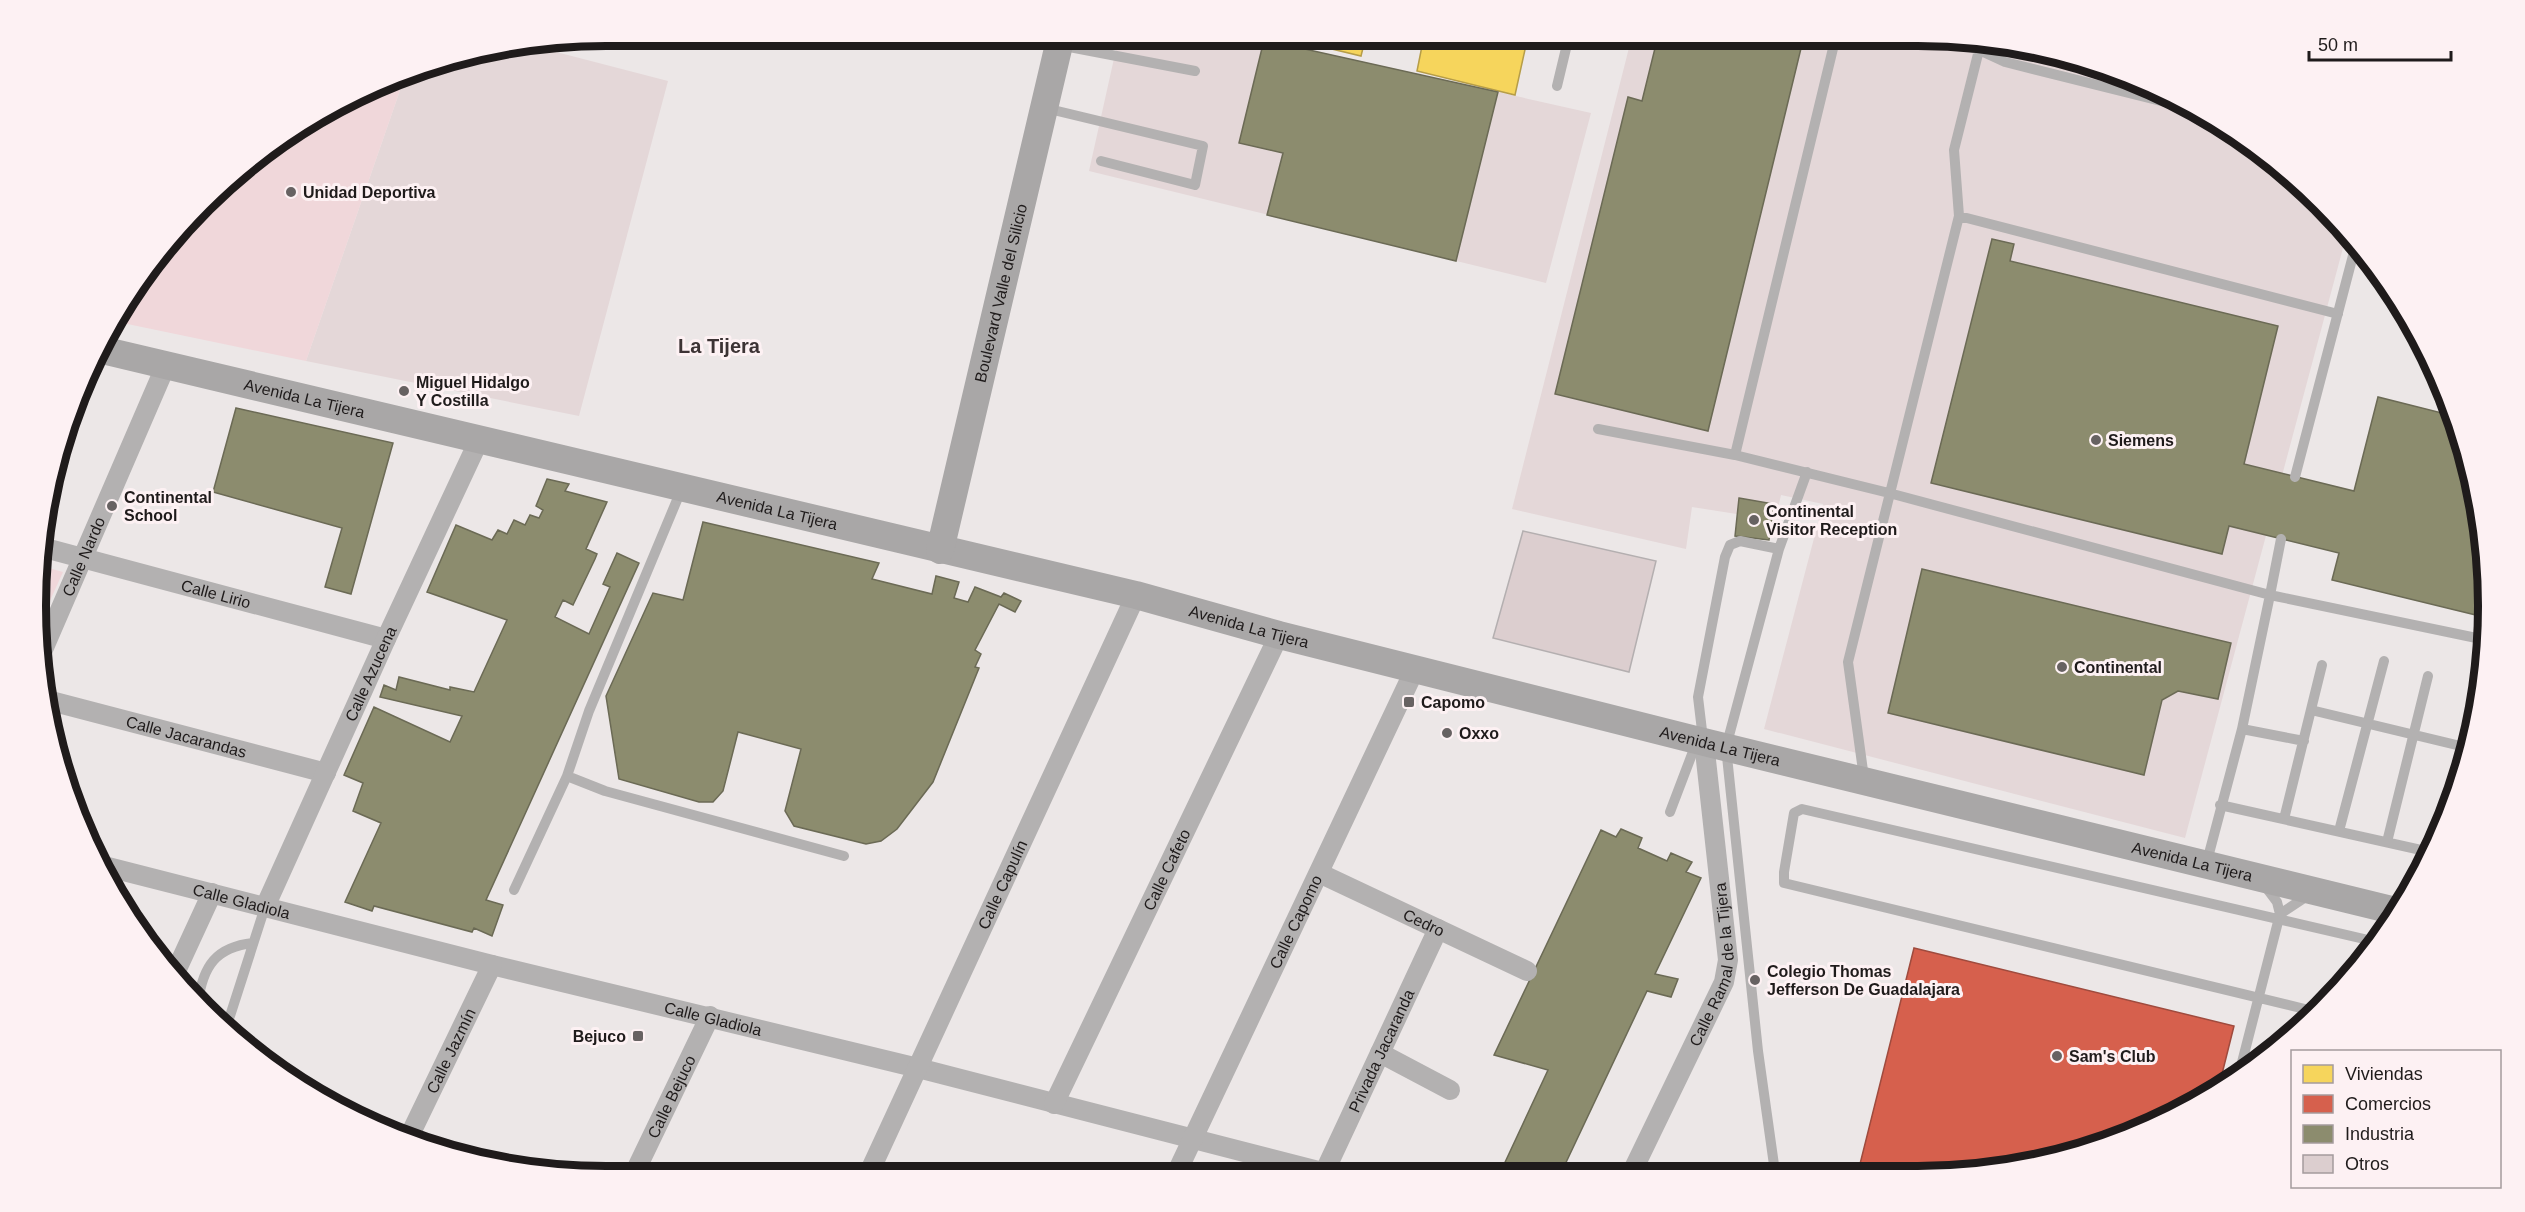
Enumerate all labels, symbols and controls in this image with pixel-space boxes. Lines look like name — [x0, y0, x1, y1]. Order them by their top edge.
scale bar — [2309, 24, 2452, 62]
text: 50 m — [2318, 35, 2358, 55]
place label: Unidad Deportiva — [303, 184, 436, 201]
marker: Unidad Deportiva — [284, 185, 298, 199]
street label: Boulevard Valle del Silicio — [972, 202, 1030, 384]
district label: La Tijera — [678, 335, 761, 357]
place label: Miguel Hidalgo Y Costilla — [416, 374, 530, 409]
street label: Avenida La Tijera — [242, 376, 366, 421]
marker: Miguel Hidalgo Y Costilla — [397, 384, 411, 398]
place label: Siemens — [2108, 432, 2174, 449]
marker: Siemens — [2089, 433, 2103, 447]
street label: Avenida La Tijera — [715, 488, 839, 533]
place label: Continental School — [124, 489, 212, 524]
marker: Continental School — [105, 499, 119, 513]
place label: Continental Visitor Reception — [1766, 503, 1897, 538]
marker: Continental Visitor Reception — [1747, 513, 1761, 527]
street label: Calle Nardo — [59, 514, 108, 599]
street label: Calle Lirio — [179, 577, 253, 612]
street label: Avenida La Tijera — [1187, 602, 1311, 651]
street label: Calle Azucena — [342, 624, 400, 724]
place label: Continental — [2074, 659, 2162, 676]
marker: Continental — [2055, 660, 2069, 674]
place label: Capomo — [1421, 694, 1485, 711]
marker: Capomo — [1402, 695, 1416, 709]
street label: Calle Jacarandas — [124, 713, 248, 761]
street label: Avenida La Tijera — [1658, 723, 1782, 769]
place label: Oxxo — [1459, 725, 1499, 742]
marker: Oxxo — [1440, 726, 1454, 740]
street label: Calle Cafeto — [1140, 826, 1194, 913]
street label: Calle Capulín — [975, 838, 1031, 932]
street label: Avenida La Tijera — [2130, 839, 2254, 885]
street label: Calle Capomo — [1266, 872, 1325, 972]
street label: Calle Gladiola — [191, 881, 292, 922]
street label: Calle Ramal de la Tijera — [1686, 882, 1737, 1049]
street label: Cedro — [1400, 906, 1447, 940]
place label: Colegio Thomas Jefferson De Guadalajara — [1767, 963, 1960, 998]
marker: Colegio Thomas Jefferson De Guadalajara — [1748, 973, 1762, 987]
street label: Privada Jacaranda — [1346, 987, 1418, 1115]
street label: Calle Gladiola — [662, 999, 764, 1039]
street label: Calle Jazmín — [423, 1006, 479, 1096]
place label: Bejuco — [573, 1028, 626, 1045]
marker: Bejuco — [631, 1029, 645, 1043]
place label: Sam's Club — [2069, 1048, 2156, 1065]
marker: Sam's Club — [2050, 1049, 2064, 1063]
legend — [2291, 1050, 2501, 1188]
street label: Calle Bejuco — [644, 1053, 699, 1141]
text: Viviendas — [2345, 1064, 2423, 1084]
text: Comercios — [2345, 1094, 2431, 1114]
text: Industria — [2345, 1124, 2415, 1144]
text: Otros — [2345, 1154, 2389, 1174]

